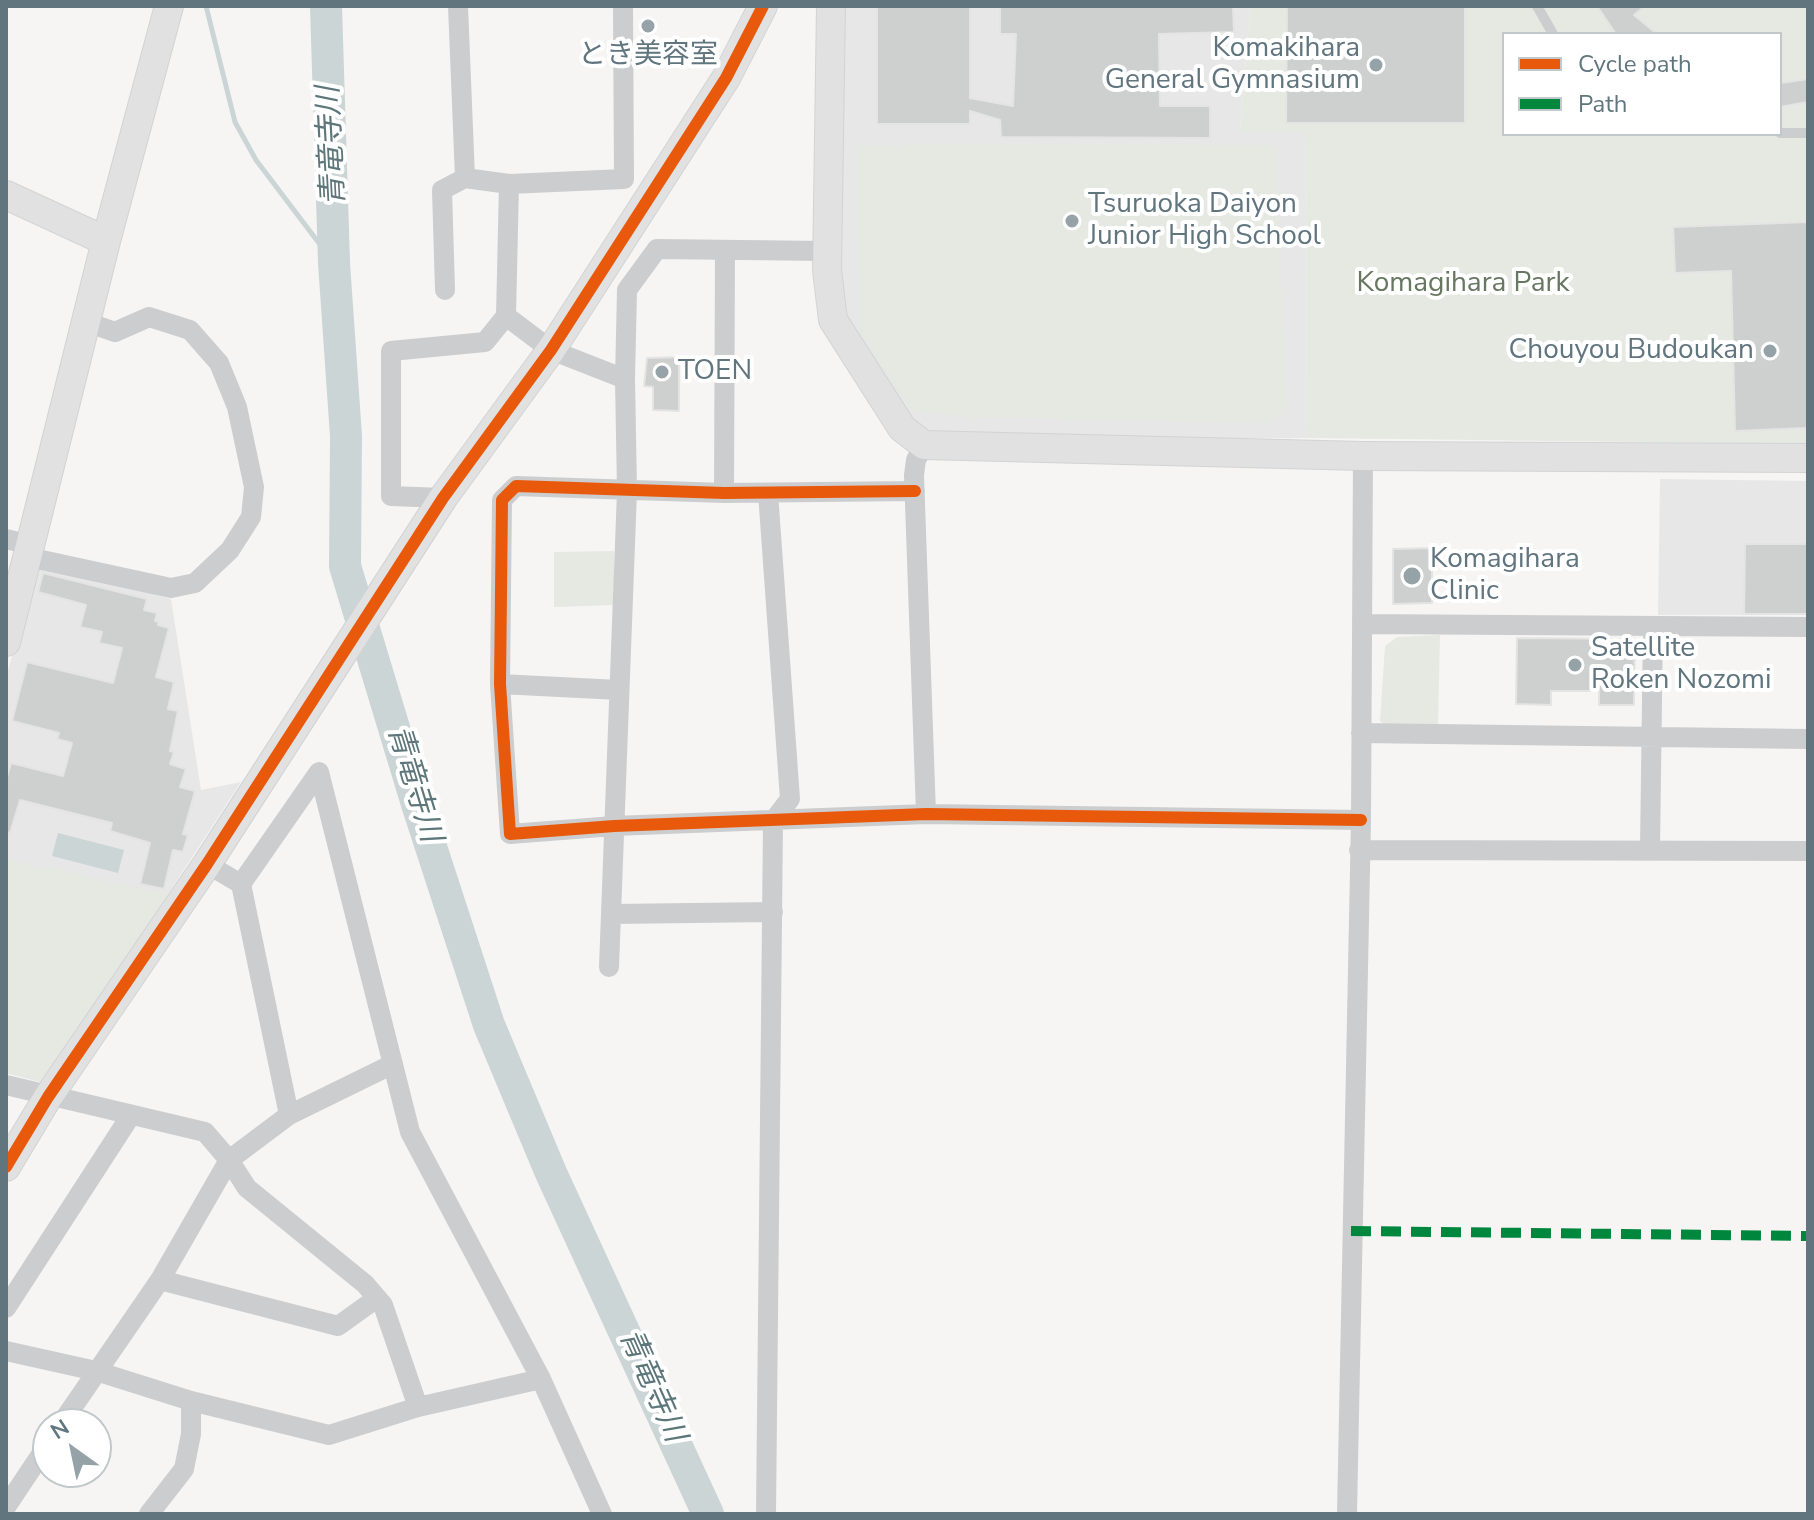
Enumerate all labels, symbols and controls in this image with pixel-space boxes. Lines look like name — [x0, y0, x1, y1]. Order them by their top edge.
marker: とき美容室 — [639, 17, 657, 35]
place label: Komakihara General Gymnasium — [1105, 32, 1360, 98]
legend — [1502, 32, 1782, 136]
place label: とき美容室 — [578, 39, 718, 73]
text: Cycle path — [1578, 48, 1692, 80]
marker: Komakihara General Gymnasium — [1367, 56, 1385, 74]
water label: 青竜寺川 — [312, 85, 354, 207]
text: Path — [1578, 88, 1627, 120]
place label: Tsuruoka Daiyon Junior High School — [1088, 188, 1321, 254]
marker: Tsuruoka Daiyon Junior High School — [1063, 212, 1081, 230]
park label: Komagihara Park — [1356, 267, 1570, 301]
place label: Chouyou Budoukan — [1508, 334, 1754, 368]
marker: Chouyou Budoukan — [1761, 342, 1779, 360]
place label: TOEN — [678, 355, 752, 389]
marker: TOEN — [653, 363, 671, 381]
place label: Komagihara Clinic — [1430, 543, 1580, 609]
marker: Komagihara Clinic — [1401, 565, 1423, 587]
place label: Satellite Roken Nozomi — [1591, 632, 1771, 698]
marker: Satellite Roken Nozomi — [1566, 656, 1584, 674]
water label: 青竜寺川 — [378, 721, 448, 847]
water label: 青竜寺川 — [610, 1324, 692, 1448]
north arrow — [32, 1408, 112, 1488]
text: N — [45, 1412, 75, 1447]

